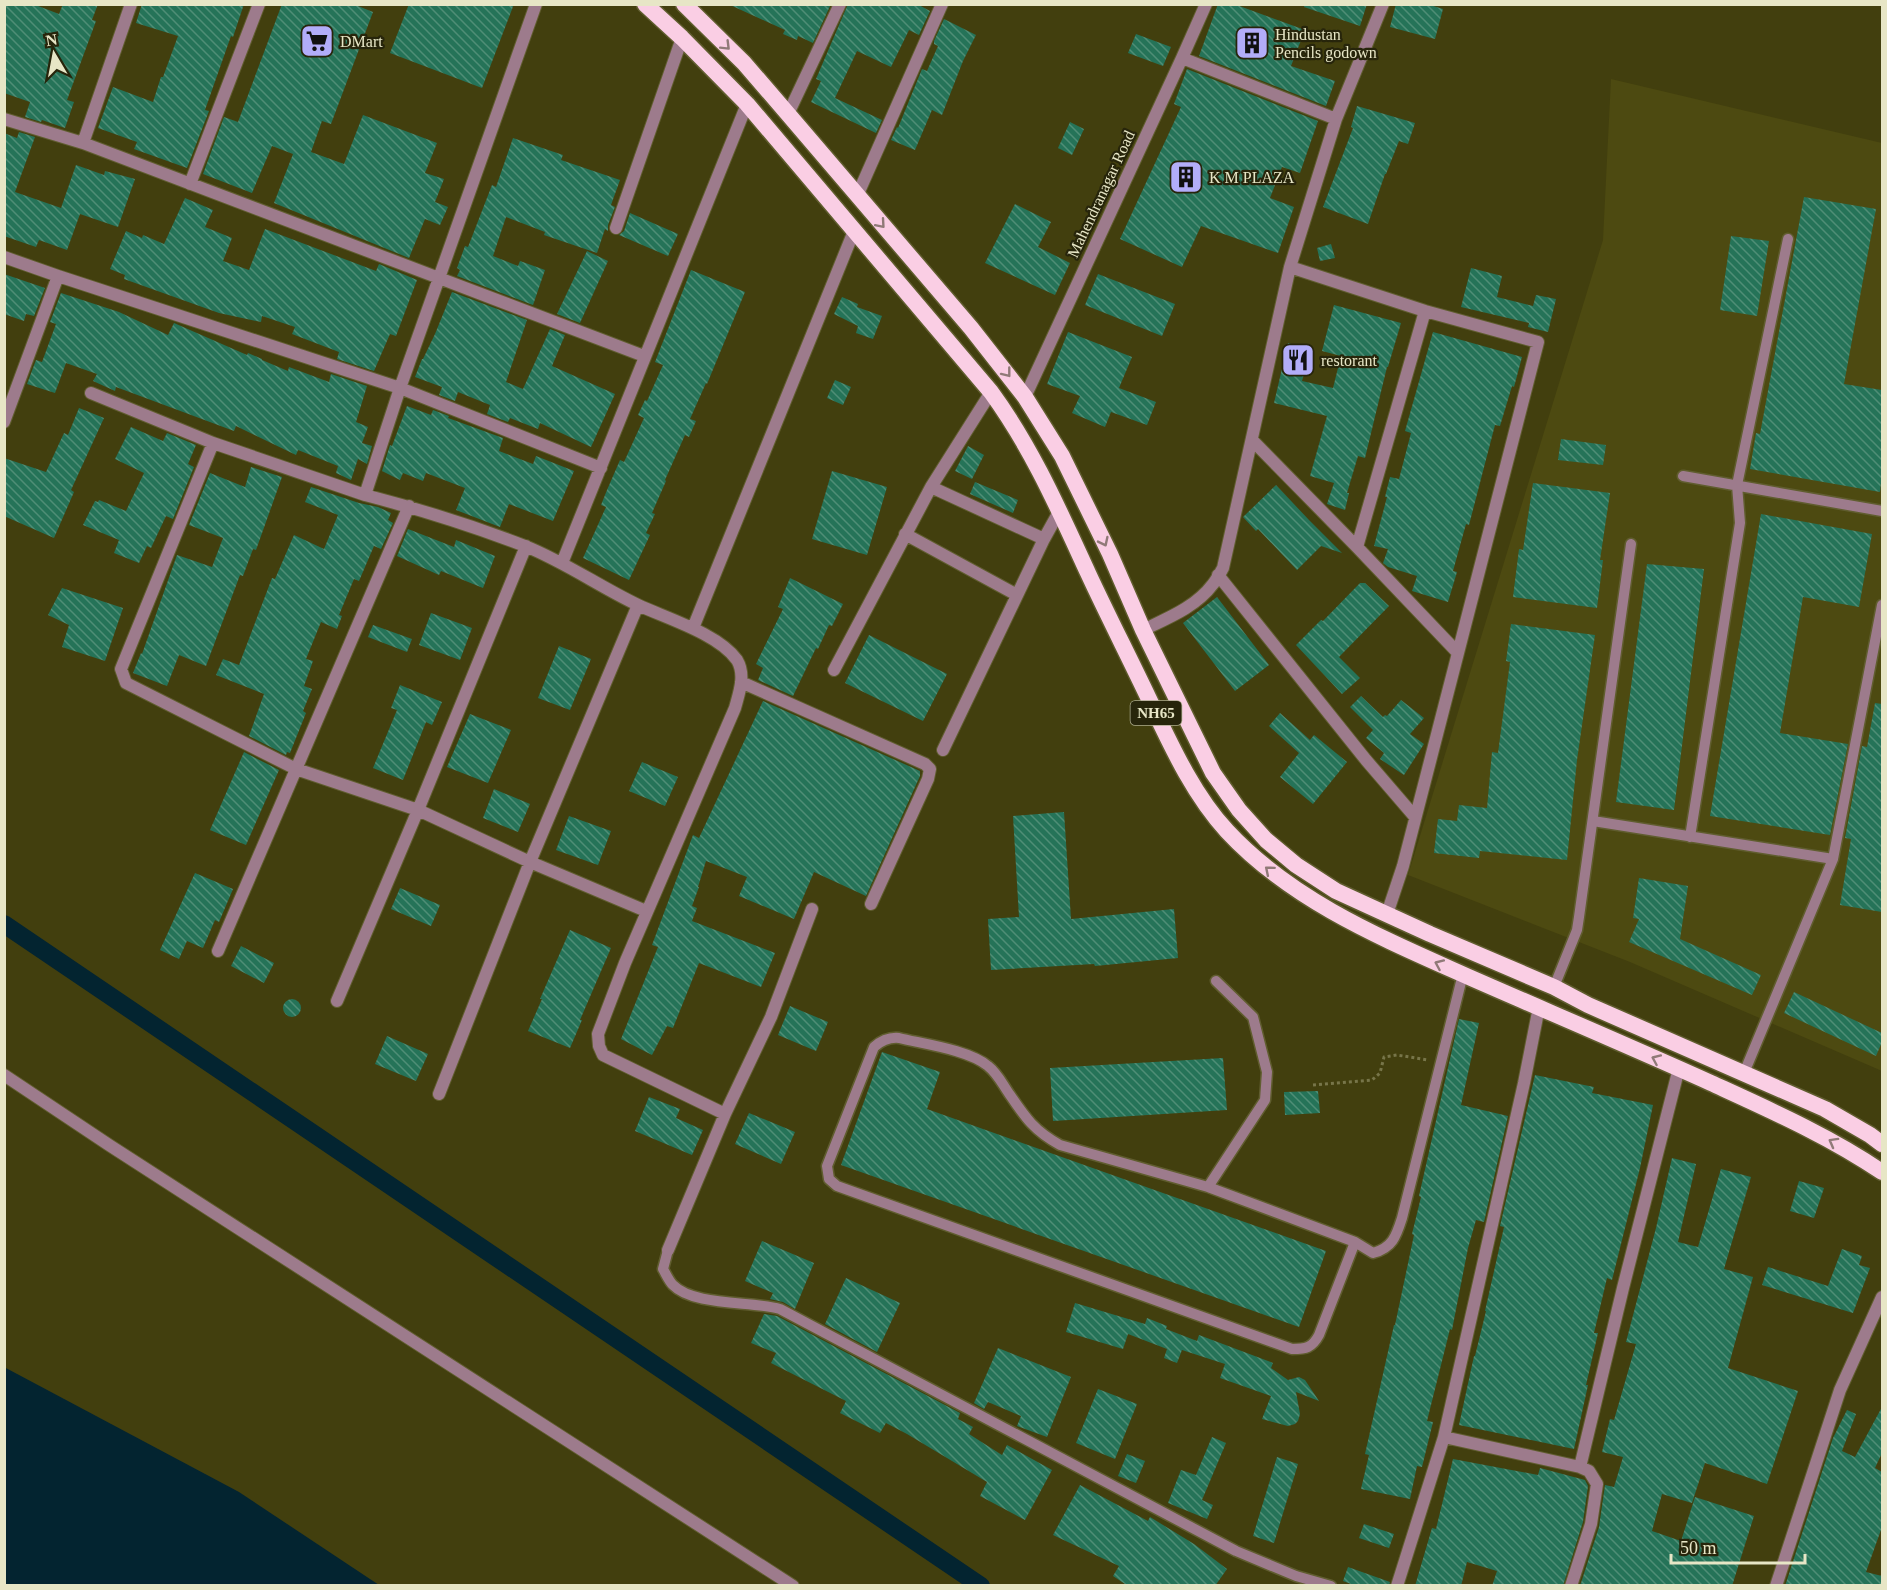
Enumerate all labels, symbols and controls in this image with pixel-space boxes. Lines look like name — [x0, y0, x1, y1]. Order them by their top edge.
supermarket icon: DMart — [299, 23, 335, 59]
north arrow — [24, 24, 84, 84]
building icon: Hindustan Pencils godown — [1234, 25, 1270, 61]
place label: Hindustan Pencils godown — [1275, 26, 1377, 62]
text: N — [44, 30, 59, 49]
place label: DMart — [340, 33, 383, 50]
one-way arrow — [718, 38, 729, 49]
street label: Mahendranagar Road — [1064, 128, 1139, 261]
building icon: K M PLAZA — [1168, 159, 1204, 195]
place label: K M PLAZA — [1209, 169, 1295, 186]
one-way arrow — [874, 217, 885, 228]
restaurant icon: restorant — [1280, 342, 1316, 378]
place label: restorant — [1321, 352, 1378, 369]
one-way arrow — [1000, 367, 1011, 378]
one-way arrow — [1097, 535, 1109, 546]
road number: NH65 — [1130, 701, 1182, 725]
one-way arrow — [1265, 866, 1276, 877]
one-way arrow — [1435, 959, 1446, 971]
one-way arrow — [1652, 1054, 1663, 1066]
one-way arrow — [1828, 1138, 1839, 1149]
scale bar — [1671, 1527, 1804, 1565]
text: 50 m — [1680, 1538, 1717, 1558]

